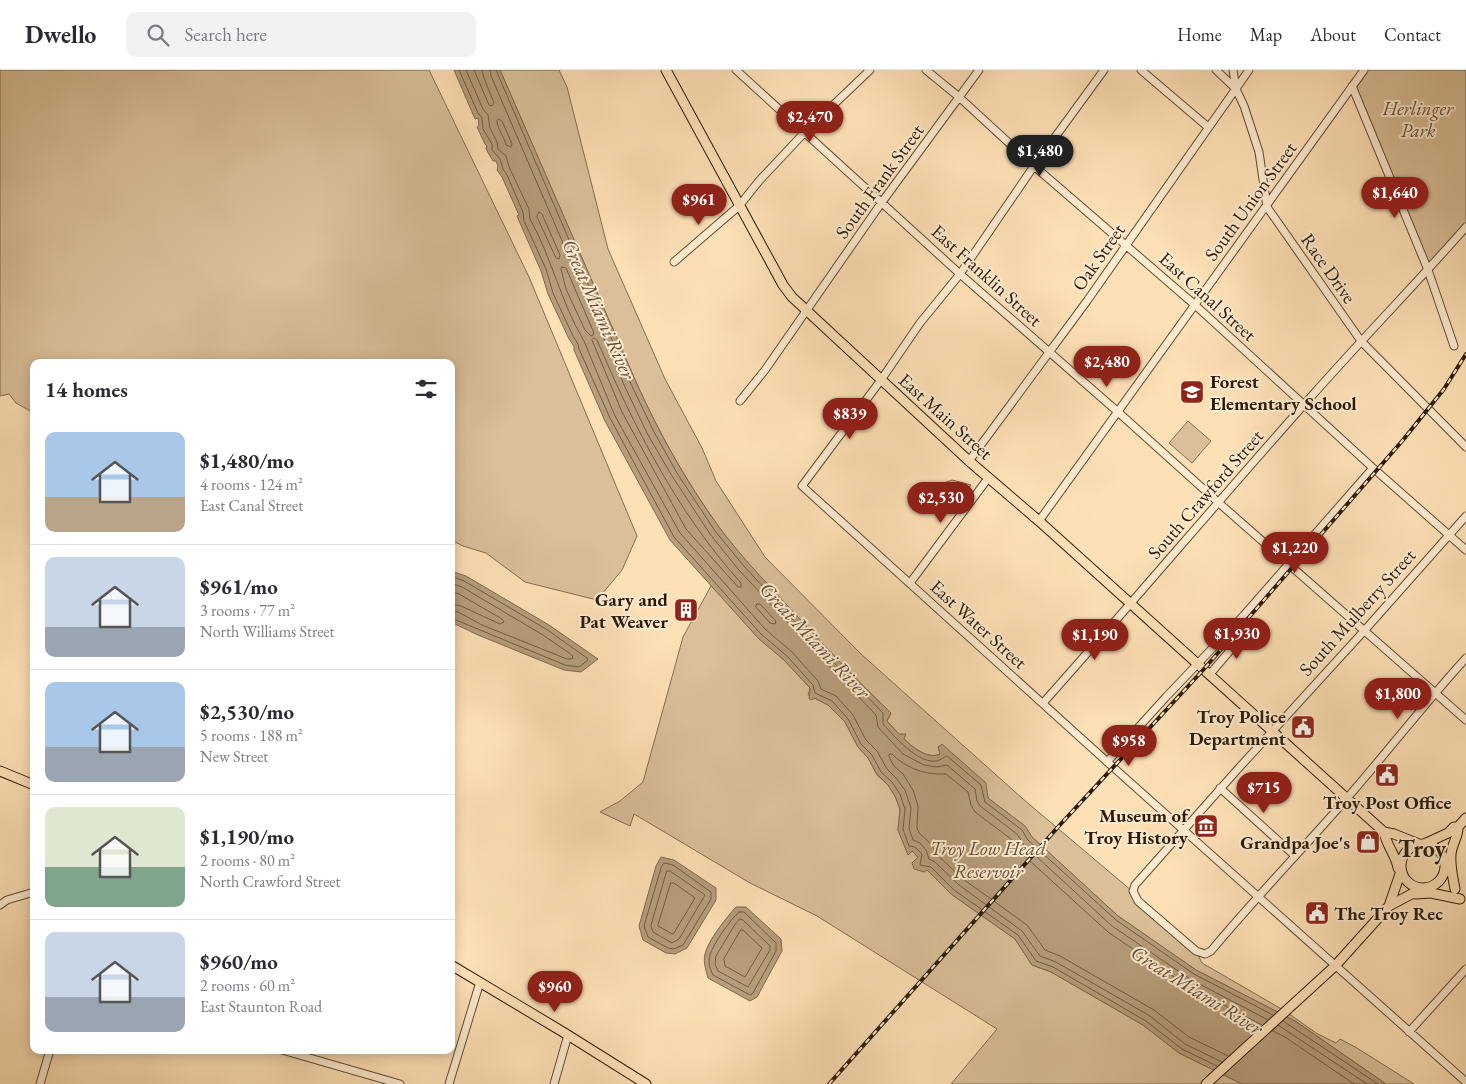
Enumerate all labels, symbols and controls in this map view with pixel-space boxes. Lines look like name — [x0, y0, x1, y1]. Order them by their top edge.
search box — [126, 12, 476, 57]
text: Dwello — [25, 19, 96, 50]
icon: search — [144, 21, 172, 49]
text: Search here — [184, 22, 267, 47]
text: Home — [1177, 23, 1222, 46]
text: Map — [1250, 23, 1282, 46]
text: About — [1310, 23, 1356, 46]
text: Contact — [1384, 23, 1441, 46]
park label: Herlinger Park — [1382, 96, 1454, 143]
pin: $2,470 — [769, 100, 851, 143]
text: $2,470 — [787, 106, 833, 127]
street label: South Frank Street — [829, 119, 929, 244]
pin: $1,480 — [999, 134, 1081, 177]
street label: South Union Street — [1199, 137, 1302, 266]
text: $1,480 — [1017, 140, 1063, 161]
pin: $1,640 — [1354, 176, 1436, 219]
text: $1,640 — [1372, 182, 1418, 203]
pin: $961 — [669, 184, 729, 226]
text: $961 — [683, 189, 715, 210]
street label: East Franklin Street — [926, 219, 1047, 332]
street label: Oak Street — [1066, 219, 1131, 296]
street label: Race Drive — [1295, 228, 1362, 308]
water label: Great Miami River — [556, 235, 642, 384]
street label: East Canal Street — [1154, 246, 1262, 347]
pin: $2,480 — [1066, 346, 1148, 388]
text: $2,480 — [1084, 351, 1130, 372]
street label: East Main Street — [893, 368, 998, 465]
place label: Forest Elementary School — [1210, 369, 1357, 416]
icon: filters — [412, 375, 440, 403]
text: 14 homes — [45, 376, 128, 403]
school or university icon: Forest Elementary School — [1179, 379, 1205, 405]
pin: $839 — [820, 398, 880, 440]
text: $839 — [834, 403, 866, 424]
street label: South Crawford Street — [1142, 424, 1269, 565]
text: $1,480/mo — [200, 447, 294, 474]
icon: home — [85, 452, 145, 512]
text: 4 rooms · 124 m² — [200, 474, 303, 495]
pin: $2,530 — [900, 482, 982, 524]
text: $2,530 — [918, 487, 964, 508]
text: East Canal Street — [200, 495, 303, 516]
pin: $1,220 — [1254, 532, 1336, 574]
text: $1,220 — [1272, 537, 1318, 558]
street label: South Mulberry Street — [1293, 543, 1421, 681]
text: $961/mo — [200, 573, 278, 600]
street label: East Water Street — [925, 574, 1032, 675]
water label: Great Miami River — [754, 576, 877, 705]
icon: home — [85, 577, 145, 637]
place label: Gary and Pat Weaver — [579, 587, 668, 634]
building icon: Gary and Pat Weaver — [673, 597, 699, 623]
text: 3 rooms · 77 m² — [200, 600, 295, 621]
pin: $1,190 — [1054, 618, 1136, 661]
pin: $1,930 — [1196, 618, 1278, 660]
text: North Williams Street — [200, 621, 335, 642]
text: $1,930 — [1214, 623, 1260, 644]
text: $1,190 — [1072, 624, 1118, 645]
pin: $1,800 — [1357, 678, 1439, 720]
text: $1,800 — [1375, 683, 1421, 704]
text: $2,530/mo — [200, 698, 294, 725]
icon: home — [85, 702, 145, 762]
place label: Troy Police Department — [1189, 704, 1286, 751]
public building icon: Troy Police Department — [1290, 714, 1316, 740]
pin: $958 — [1099, 724, 1159, 767]
text: 5 rooms · 188 m² — [200, 725, 303, 746]
text: $958 — [1113, 730, 1145, 751]
text: New Street — [200, 746, 268, 767]
public building icon: Troy Post Office — [1374, 762, 1400, 788]
pin: $715 — [1234, 772, 1294, 814]
text: $715 — [1248, 777, 1280, 798]
place label: Troy Post Office — [1323, 790, 1451, 815]
place label: Museum of Troy History — [1084, 803, 1190, 850]
museum icon: Museum of Troy History — [1193, 813, 1219, 839]
text: $1,190/mo — [200, 823, 294, 850]
icon: home — [85, 827, 145, 887]
shop icon: Grandpa Joe's — [1355, 829, 1381, 855]
place label: Grandpa Joe's — [1240, 830, 1350, 855]
district label: Troy — [1398, 833, 1447, 865]
water label: Troy Low Head Reservoir — [930, 835, 1047, 884]
text: 2 rooms · 80 m² — [200, 850, 295, 871]
text: North Crawford Street — [200, 871, 341, 892]
public building icon: The Troy Rec — [1304, 900, 1330, 926]
place label: The Troy Rec — [1334, 901, 1443, 926]
water label: Great Miami River — [1126, 939, 1269, 1042]
text: $960/mo — [200, 948, 278, 975]
icon: home — [85, 952, 145, 1012]
pin: $960 — [525, 970, 585, 1013]
text: 2 rooms · 60 m² — [200, 975, 295, 996]
text: $960 — [539, 976, 571, 997]
text: East Staunton Road — [200, 996, 322, 1017]

